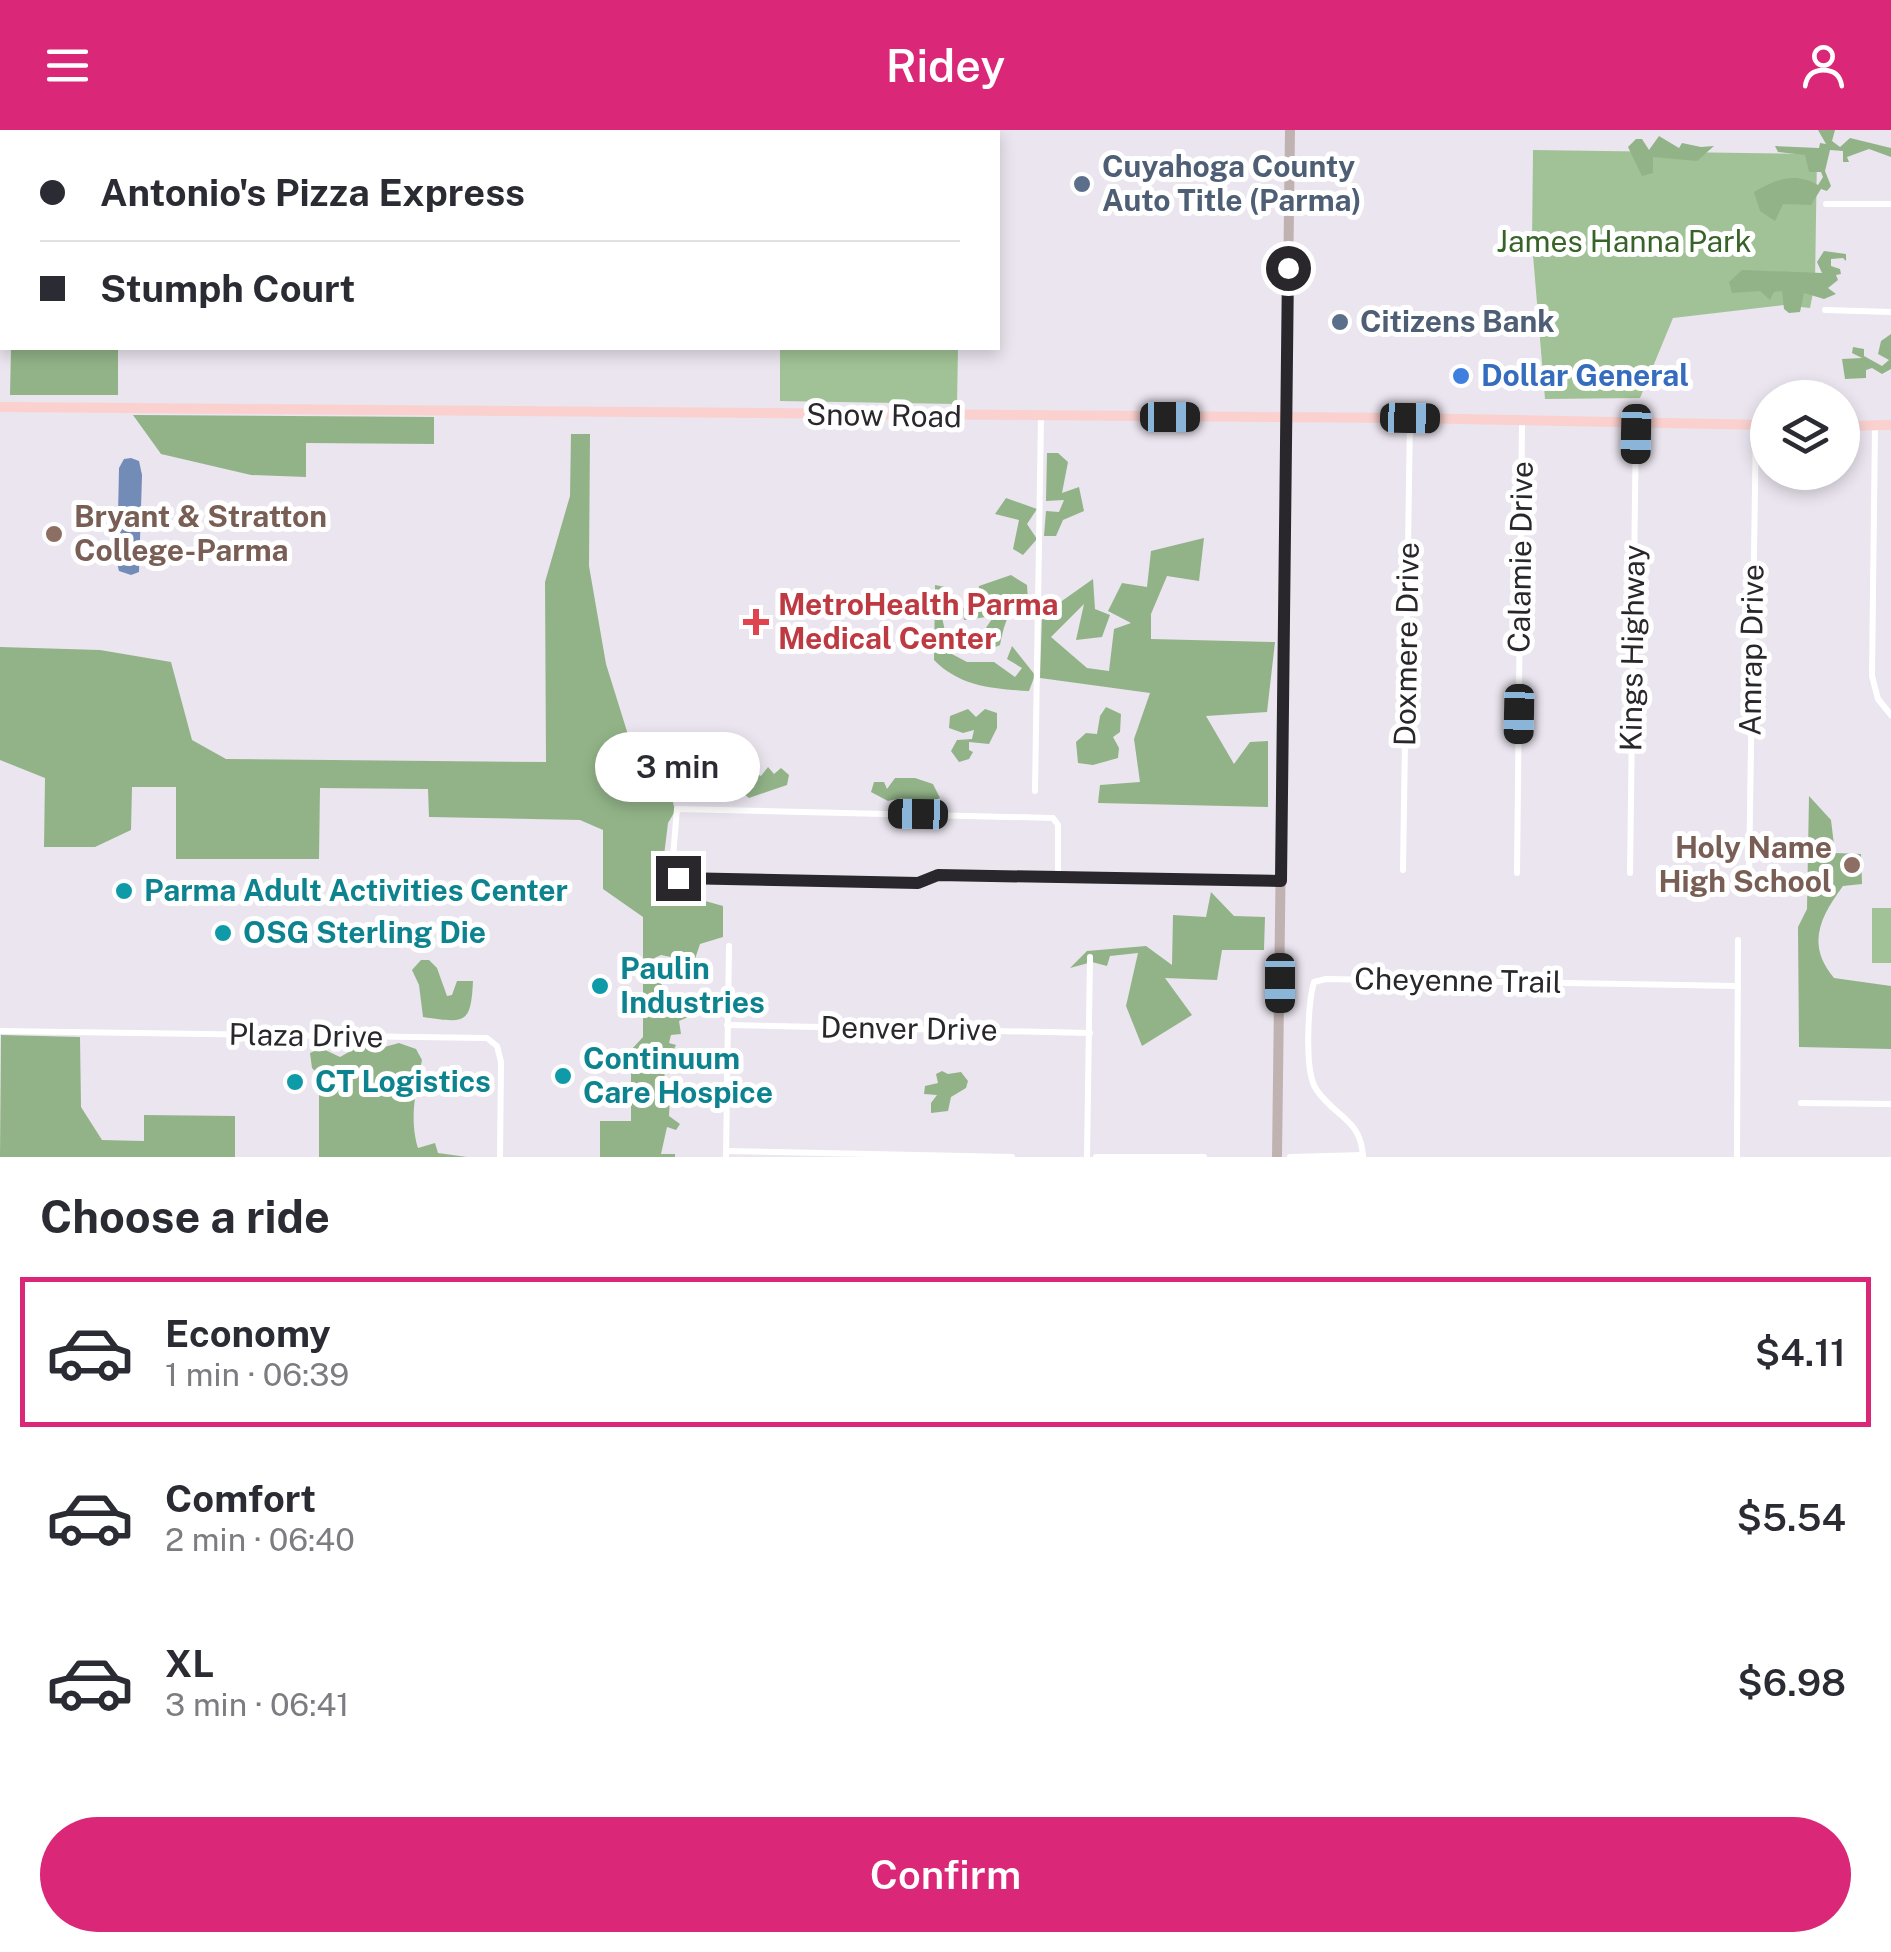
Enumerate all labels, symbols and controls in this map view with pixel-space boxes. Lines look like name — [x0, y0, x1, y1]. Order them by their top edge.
icon: menu — [40, 38, 95, 93]
icon: person — [1796, 38, 1851, 93]
text: Ridey — [886, 39, 1005, 92]
place label: Cuyahoga County Auto Title (Parma) — [1102, 148, 1361, 218]
text: Antonio's Pizza Express — [100, 170, 525, 215]
marker: Cuyahoga County Auto Title (Parma) — [1071, 173, 1093, 195]
park label: James Hanna Park — [1496, 223, 1752, 259]
route start — [1266, 246, 1311, 291]
text: Stumph Court — [100, 266, 355, 311]
place label: Citizens Bank — [1360, 303, 1555, 339]
marker: Citizens Bank — [1329, 311, 1351, 333]
place label: Dollar General — [1481, 357, 1689, 393]
marker: Dollar General — [1450, 365, 1472, 387]
map controls — [1750, 380, 1860, 490]
button: layers — [1750, 380, 1860, 490]
street label: Snow Road — [806, 396, 962, 434]
car — [1140, 402, 1200, 432]
car — [1380, 402, 1440, 434]
car — [1620, 404, 1652, 464]
street label: Calamie Drive — [1500, 461, 1540, 653]
place label: Bryant & Stratton College-Parma — [74, 498, 327, 568]
marker: Bryant & Stratton College-Parma — [43, 523, 65, 545]
street label: Doxmere Drive — [1386, 542, 1426, 746]
street label: Kings Highway — [1612, 544, 1652, 752]
street label: Amrap Drive — [1732, 564, 1770, 736]
place label: MetroHealth Parma Medical Center — [778, 586, 1059, 656]
marker: MetroHealth Parma Medical Center — [743, 609, 769, 635]
car — [1503, 684, 1535, 744]
callout: 3 min — [596, 733, 760, 803]
text: 3 min — [636, 748, 719, 785]
car — [888, 798, 948, 830]
place label: Holy Name High School — [1659, 829, 1832, 899]
marker: Holy Name High School — [1841, 854, 1863, 876]
route end — [656, 856, 701, 901]
place label: Parma Adult Activities Center — [144, 872, 568, 908]
marker: Parma Adult Activities Center — [113, 880, 135, 902]
place label: OSG Sterling Die — [243, 914, 486, 950]
marker: OSG Sterling Die — [212, 922, 234, 944]
place label: Paulin Industries — [620, 950, 765, 1020]
car — [1265, 953, 1295, 1013]
street label: Cheyenne Trail — [1354, 960, 1562, 1000]
marker: Paulin Industries — [589, 975, 611, 997]
street label: Denver Drive — [820, 1008, 998, 1048]
street label: Plaza Drive — [228, 1016, 384, 1054]
place label: Continuum Care Hospice — [583, 1040, 773, 1110]
place label: CT Logistics — [315, 1063, 491, 1099]
marker: Continuum Care Hospice — [552, 1065, 574, 1087]
marker: CT Logistics — [284, 1071, 306, 1093]
text: Choose a ride — [40, 1190, 330, 1243]
icon: car — [45, 1307, 135, 1397]
text: Economy — [165, 1311, 331, 1356]
text: $4.11 — [1755, 1330, 1846, 1375]
text: 1 min · 06:39 — [165, 1356, 349, 1393]
icon: car — [45, 1472, 135, 1562]
text: Comfort — [165, 1476, 316, 1521]
text: $5.54 — [1737, 1495, 1846, 1540]
text: 2 min · 06:40 — [165, 1521, 355, 1558]
icon: car — [45, 1637, 135, 1727]
text: XL — [165, 1641, 214, 1686]
text: $6.98 — [1737, 1660, 1846, 1705]
text: 3 min · 06:41 — [165, 1686, 349, 1723]
button: Confirm — [40, 1817, 1851, 1932]

